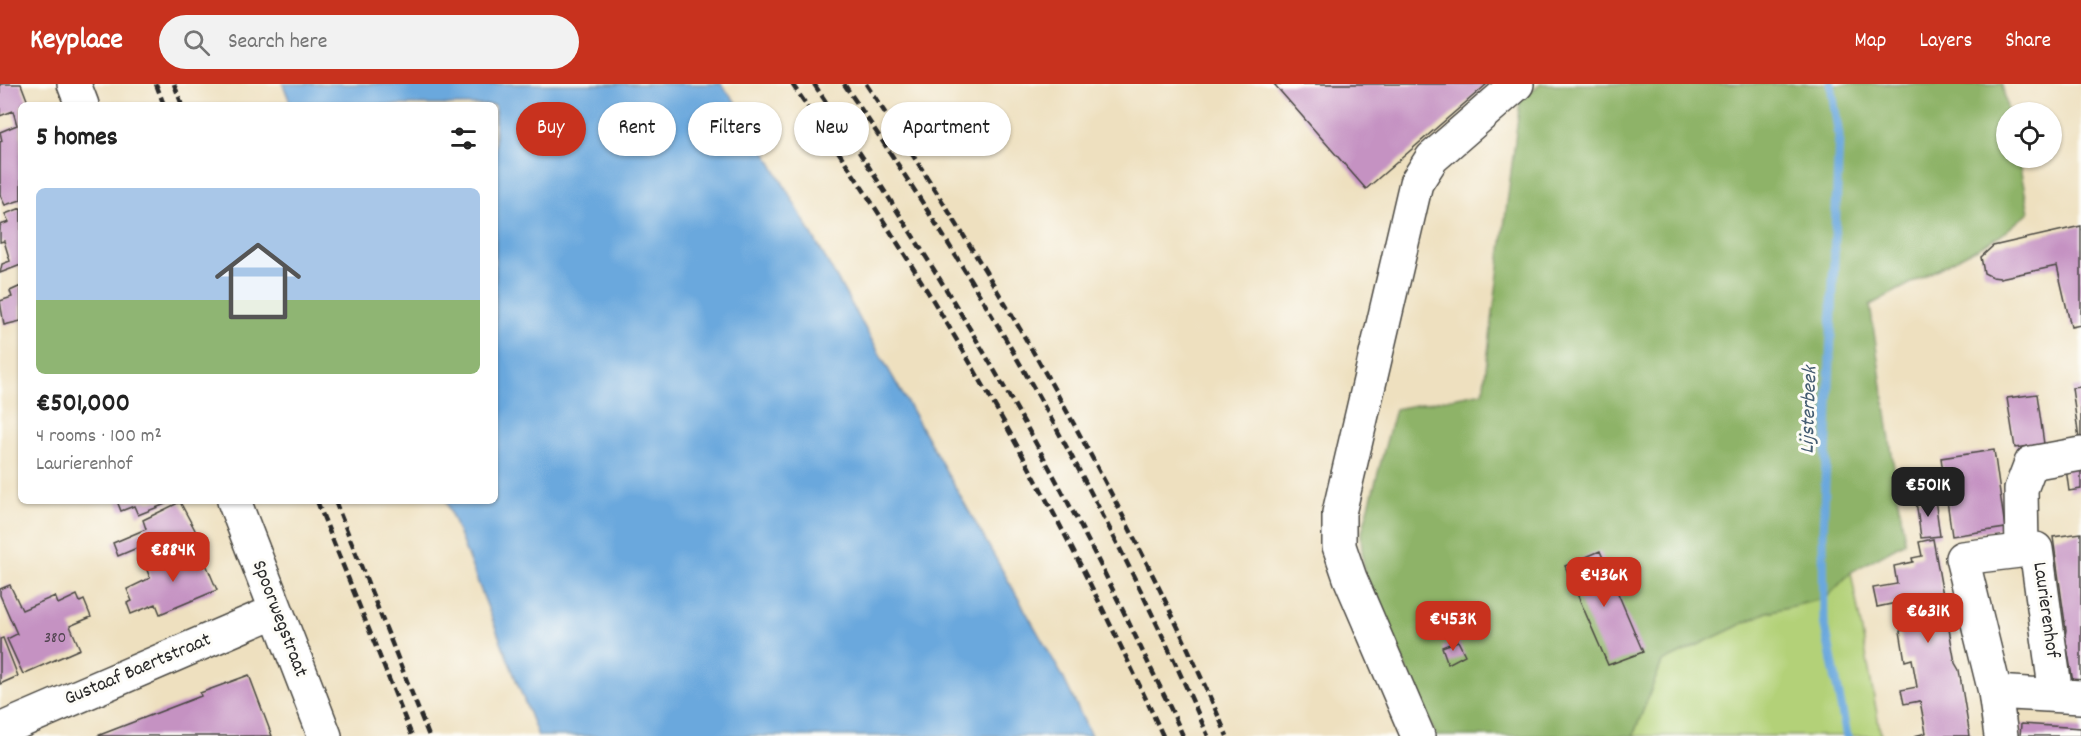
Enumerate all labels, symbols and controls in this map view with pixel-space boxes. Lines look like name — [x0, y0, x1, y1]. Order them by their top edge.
search box — [159, 15, 579, 69]
text: Keyplace — [30, 22, 123, 62]
icon: search — [180, 26, 213, 59]
text: Search here — [228, 27, 327, 58]
text: Map — [1855, 27, 1886, 57]
text: Layers — [1919, 27, 1972, 57]
text: Share — [2005, 27, 2051, 57]
chip: Buy — [516, 102, 586, 156]
chip: Rent — [598, 102, 676, 156]
chip: Filters — [688, 102, 782, 156]
chip: New — [794, 102, 869, 156]
chip: Apartment — [881, 102, 1011, 156]
map controls — [1996, 102, 2062, 168]
button: locate — [1996, 102, 2062, 168]
text: 5 homes — [36, 120, 118, 157]
icon: filters — [447, 122, 480, 155]
icon: home — [204, 227, 312, 335]
water label: Lijsterbeek — [1793, 363, 1827, 454]
text: €501,000 — [36, 386, 130, 423]
text: 4 rooms · 100 m² — [36, 423, 162, 451]
text: Laurierenhof — [36, 451, 133, 479]
pin: €501K — [1886, 467, 1970, 518]
text: €501K — [1906, 472, 1950, 500]
pin: €884K — [131, 532, 215, 583]
text: €884K — [151, 537, 195, 565]
street label: Spoorwegstraat — [244, 557, 314, 681]
pin: €436K — [1562, 557, 1646, 608]
street label: Laurierenhof — [2024, 560, 2066, 661]
text: €436K — [1580, 562, 1628, 590]
pin: €631K — [1886, 593, 1970, 644]
text: €631K — [1906, 598, 1950, 626]
pin: €453K — [1411, 601, 1495, 652]
text: €453K — [1430, 606, 1476, 634]
street label: Gustaaf Baertstraat — [60, 626, 216, 714]
house number: 380 — [44, 627, 66, 650]

